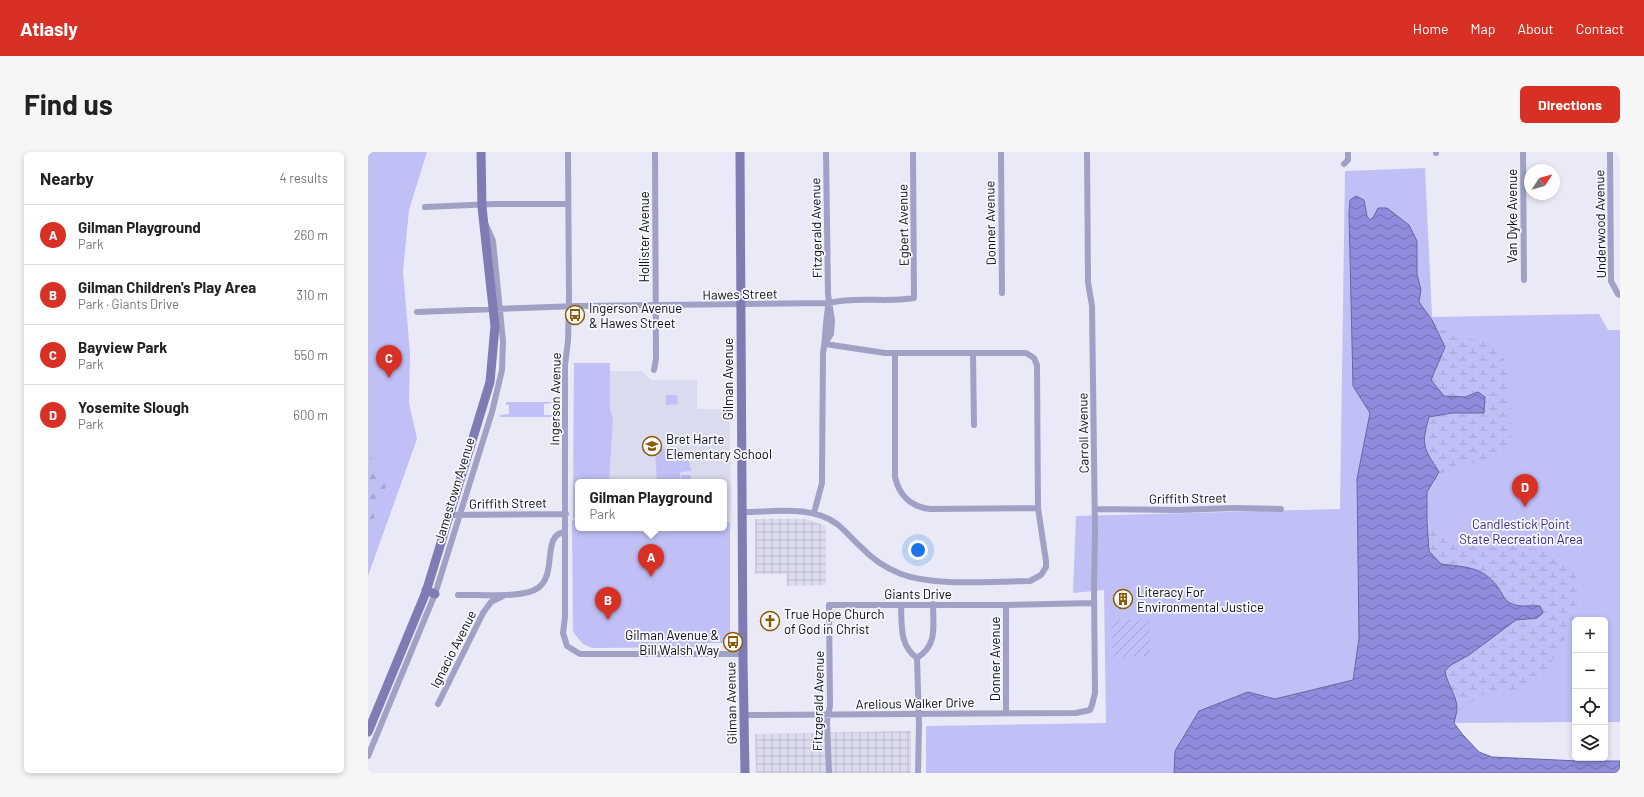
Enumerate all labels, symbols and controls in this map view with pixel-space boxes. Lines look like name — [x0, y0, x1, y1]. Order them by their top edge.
text: Atlasly — [20, 17, 78, 40]
text: Home — [1413, 20, 1449, 37]
text: Map — [1471, 20, 1495, 37]
text: About — [1517, 20, 1554, 37]
text: Contact — [1576, 20, 1624, 37]
button: Directions — [1520, 86, 1620, 123]
text: Find us — [24, 87, 113, 121]
north arrow — [1524, 164, 1560, 200]
text: Nearby — [40, 168, 94, 188]
street label: Van Dyke Avenue — [1504, 169, 1520, 263]
street label: Underwood Avenue — [1591, 169, 1609, 279]
text: 4 results — [280, 170, 328, 186]
street label: Fitzgerald Avenue — [807, 178, 825, 278]
street label: Donner Avenue — [981, 180, 999, 265]
street label: Egbert Avenue — [894, 184, 912, 266]
street label: Hollister Avenue — [636, 191, 652, 283]
text: Gilman Playground — [78, 218, 201, 236]
text: A — [49, 227, 57, 243]
text: 260 m — [294, 227, 328, 243]
text: Park — [78, 236, 104, 252]
text: Gilman Children's Play Area — [78, 278, 256, 296]
street label: Hawes Street — [702, 285, 778, 303]
text: B — [49, 287, 57, 303]
text: 310 m — [296, 287, 328, 303]
text: Park · Giants Drive — [78, 296, 179, 312]
place label: Ingerson Avenue & Hawes Street — [589, 300, 682, 331]
bus stop icon: Ingerson Avenue & Hawes Street — [564, 304, 586, 326]
text: Bayview Park — [78, 338, 167, 356]
street label: Gilman Avenue — [720, 338, 736, 420]
pin: C — [376, 345, 402, 378]
text: C — [49, 347, 57, 363]
text: 550 m — [294, 347, 328, 363]
street label: Ingerson Avenue — [546, 352, 564, 446]
text: Park — [78, 356, 104, 372]
street label: Carroll Avenue — [1074, 392, 1092, 474]
text: Yosemite Slough — [78, 398, 189, 416]
text: D — [49, 407, 57, 423]
text: 600 m — [293, 407, 328, 423]
text: Park — [78, 416, 104, 432]
place label: Bret Harte Elementary School — [666, 431, 772, 462]
street label: Jamestown Avenue — [430, 435, 478, 545]
school or university icon: Bret Harte Elementary School — [641, 435, 663, 457]
pin: D — [1512, 474, 1538, 507]
popup — [575, 479, 727, 531]
text: Gilman Playground — [590, 488, 712, 506]
street label: Griffith Street — [1149, 489, 1227, 507]
street label: Griffith Street — [469, 494, 547, 512]
text: Park — [590, 506, 615, 522]
park label: Candlestick Point State Recreation Area — [1459, 516, 1583, 547]
your location — [908, 540, 928, 560]
pin: A — [638, 544, 664, 577]
place label: Literacy For Environmental Justice — [1137, 584, 1264, 615]
street label: Giants Drive — [884, 586, 952, 602]
pin: B — [595, 587, 621, 620]
building icon: Literacy For Environmental Justice — [1112, 588, 1134, 610]
place label: True Hope Church of God in Christ — [784, 606, 884, 637]
street label: Ignacio Avenue — [427, 607, 479, 691]
church icon: True Hope Church of God in Christ — [759, 610, 781, 632]
street label: Donner Avenue — [987, 617, 1003, 701]
map controls — [1572, 617, 1608, 761]
button: + — [1572, 617, 1608, 653]
place label: Gilman Avenue & Bill Walsh Way — [625, 627, 719, 658]
bus stop icon: Gilman Avenue & Bill Walsh Way — [722, 631, 744, 653]
street label: Fitzgerald Avenue — [809, 651, 827, 751]
button: − — [1572, 653, 1608, 689]
street label: Gilman Avenue — [722, 662, 740, 744]
button: locate — [1572, 689, 1608, 725]
street label: Arelious Walker Drive — [856, 694, 975, 712]
button: layers — [1572, 725, 1608, 761]

